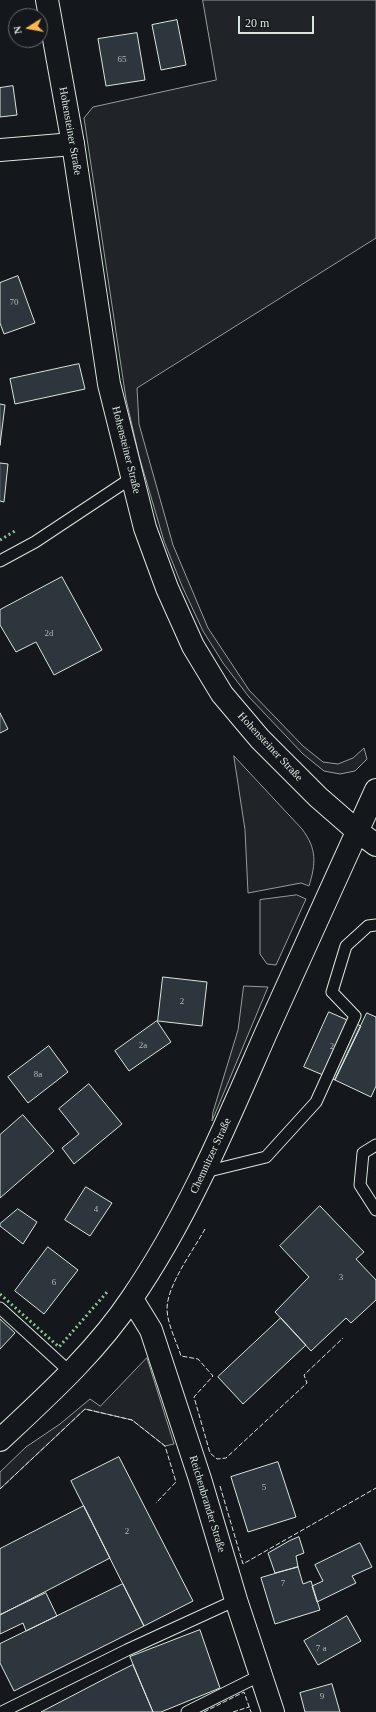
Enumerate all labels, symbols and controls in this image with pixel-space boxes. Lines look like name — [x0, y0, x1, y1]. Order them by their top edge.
north arrow — [8, 8, 48, 48]
scale bar — [240, 8, 316, 34]
text: 20 m — [245, 16, 269, 30]
text: N — [11, 25, 24, 35]
house number: 65 — [118, 55, 126, 65]
street label: Hohensteiner Straße — [56, 86, 84, 176]
house number: 70 — [10, 298, 18, 308]
street label: Hohensteiner Straße — [109, 405, 143, 495]
house number: 2d — [44, 629, 54, 639]
street label: Hohensteiner Straße — [235, 710, 305, 784]
house number: 2 — [180, 997, 184, 1007]
house number: 2a — [139, 1041, 147, 1051]
house number: 2 — [330, 1042, 334, 1052]
house number: 8a — [34, 1070, 42, 1080]
street label: Chemnitzer Straße — [188, 1116, 234, 1196]
house number: 4 — [94, 1205, 98, 1215]
house number: 3 — [339, 1273, 343, 1283]
house number: 6 — [52, 1278, 56, 1288]
street label: Reichenbrander Straße — [186, 1454, 228, 1554]
house number: 5 — [262, 1483, 266, 1493]
house number: 2 — [125, 1527, 129, 1537]
house number: 7 — [281, 1579, 285, 1589]
house number: 7 a — [316, 1644, 326, 1654]
house number: 9 — [320, 1692, 324, 1702]

